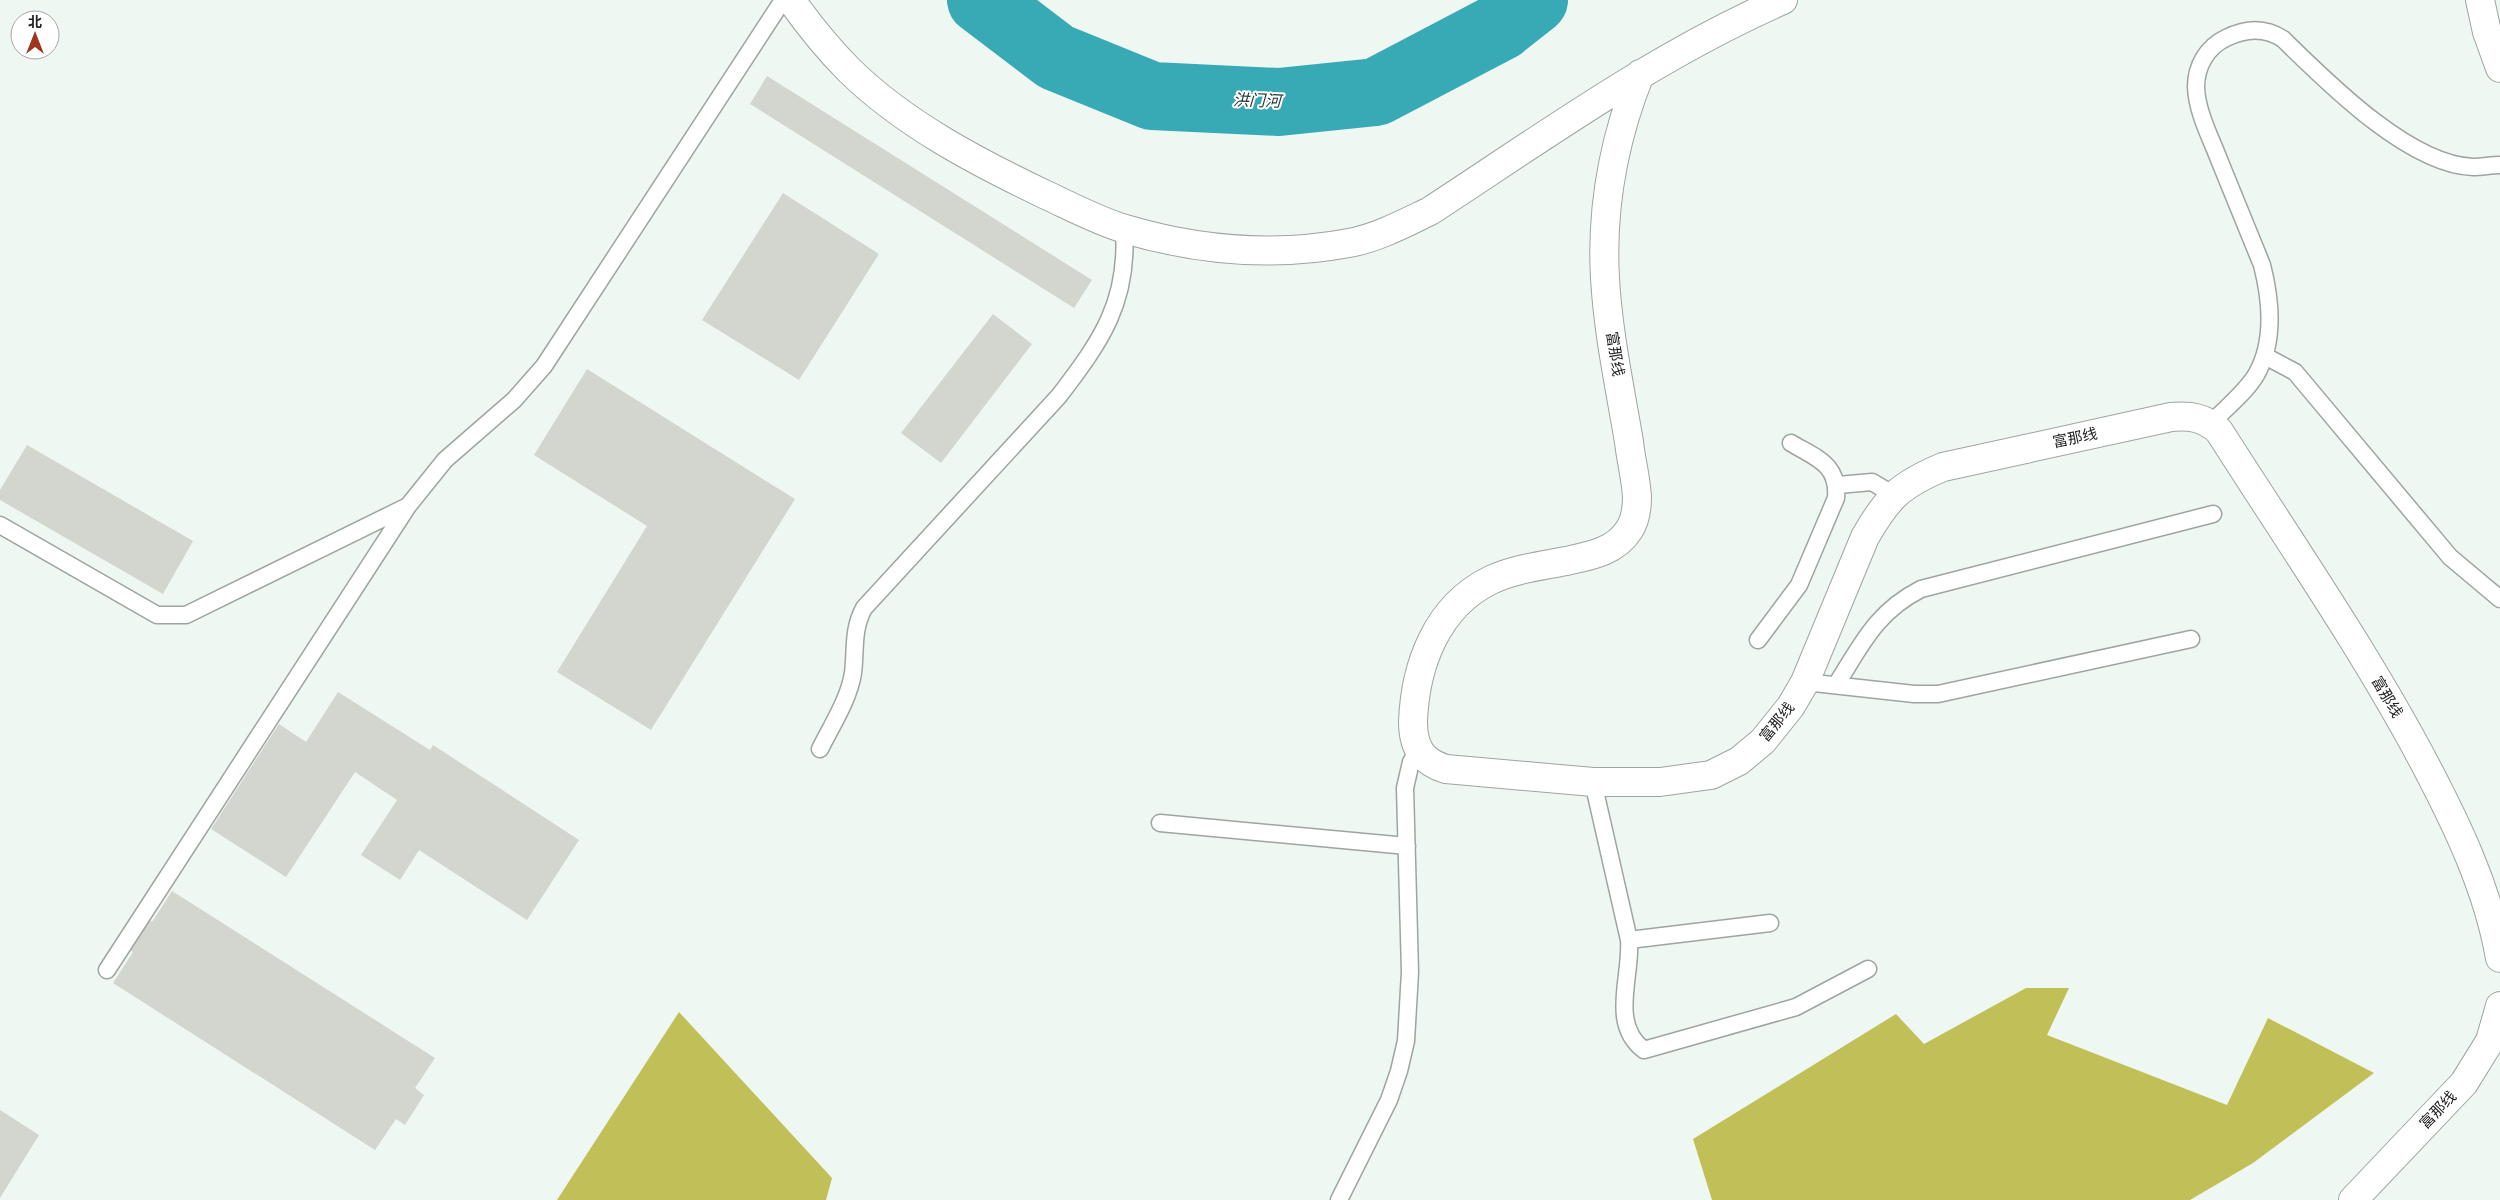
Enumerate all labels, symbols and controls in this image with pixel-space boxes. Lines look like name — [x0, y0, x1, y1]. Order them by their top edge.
north arrow — [10, 10, 60, 60]
text: 北 — [28, 14, 42, 30]
water label: 洪门河 — [1233, 91, 1284, 110]
street label: 富那线 — [1604, 331, 1626, 377]
street label: 富那线 — [2051, 425, 2099, 451]
street label: 富那线 — [2369, 674, 2405, 720]
street label: 富那线 — [1757, 699, 1797, 745]
street label: 富那线 — [2417, 1088, 2459, 1132]

